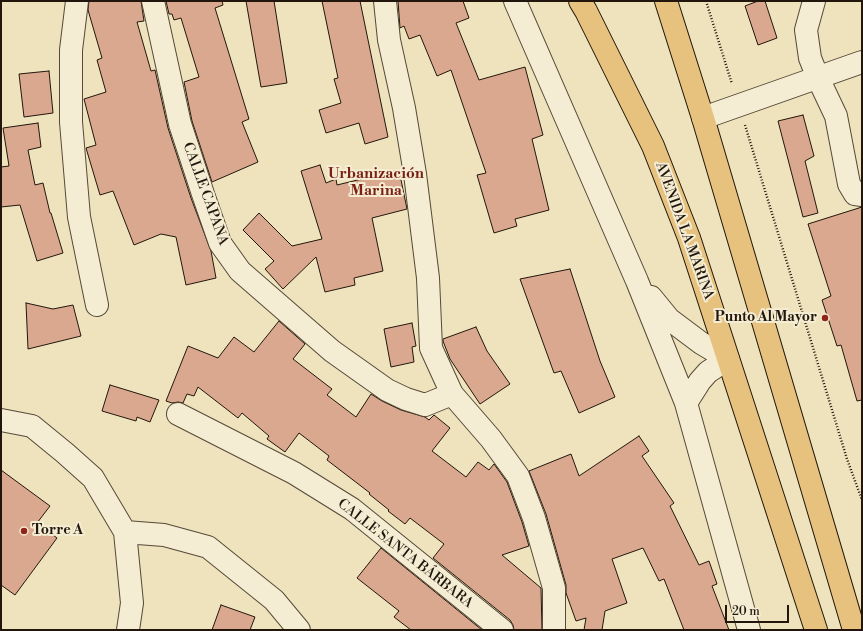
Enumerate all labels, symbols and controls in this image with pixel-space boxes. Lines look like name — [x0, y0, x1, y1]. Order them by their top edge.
street label: CALLE CAPANA — [179, 140, 231, 248]
street label: AVENIDA LA MARINA — [651, 160, 717, 302]
district label: Urbanización Marina — [328, 165, 424, 200]
place label: Punto Al Mayor — [715, 310, 817, 326]
marker: Punto Al Mayor — [820, 313, 830, 323]
street label: CALLE SANTA BÁRBARA — [334, 496, 476, 612]
place label: Torre A — [32, 523, 83, 539]
marker: Torre A — [19, 526, 29, 536]
scale bar — [727, 597, 791, 623]
text: 20 m — [732, 604, 760, 619]

